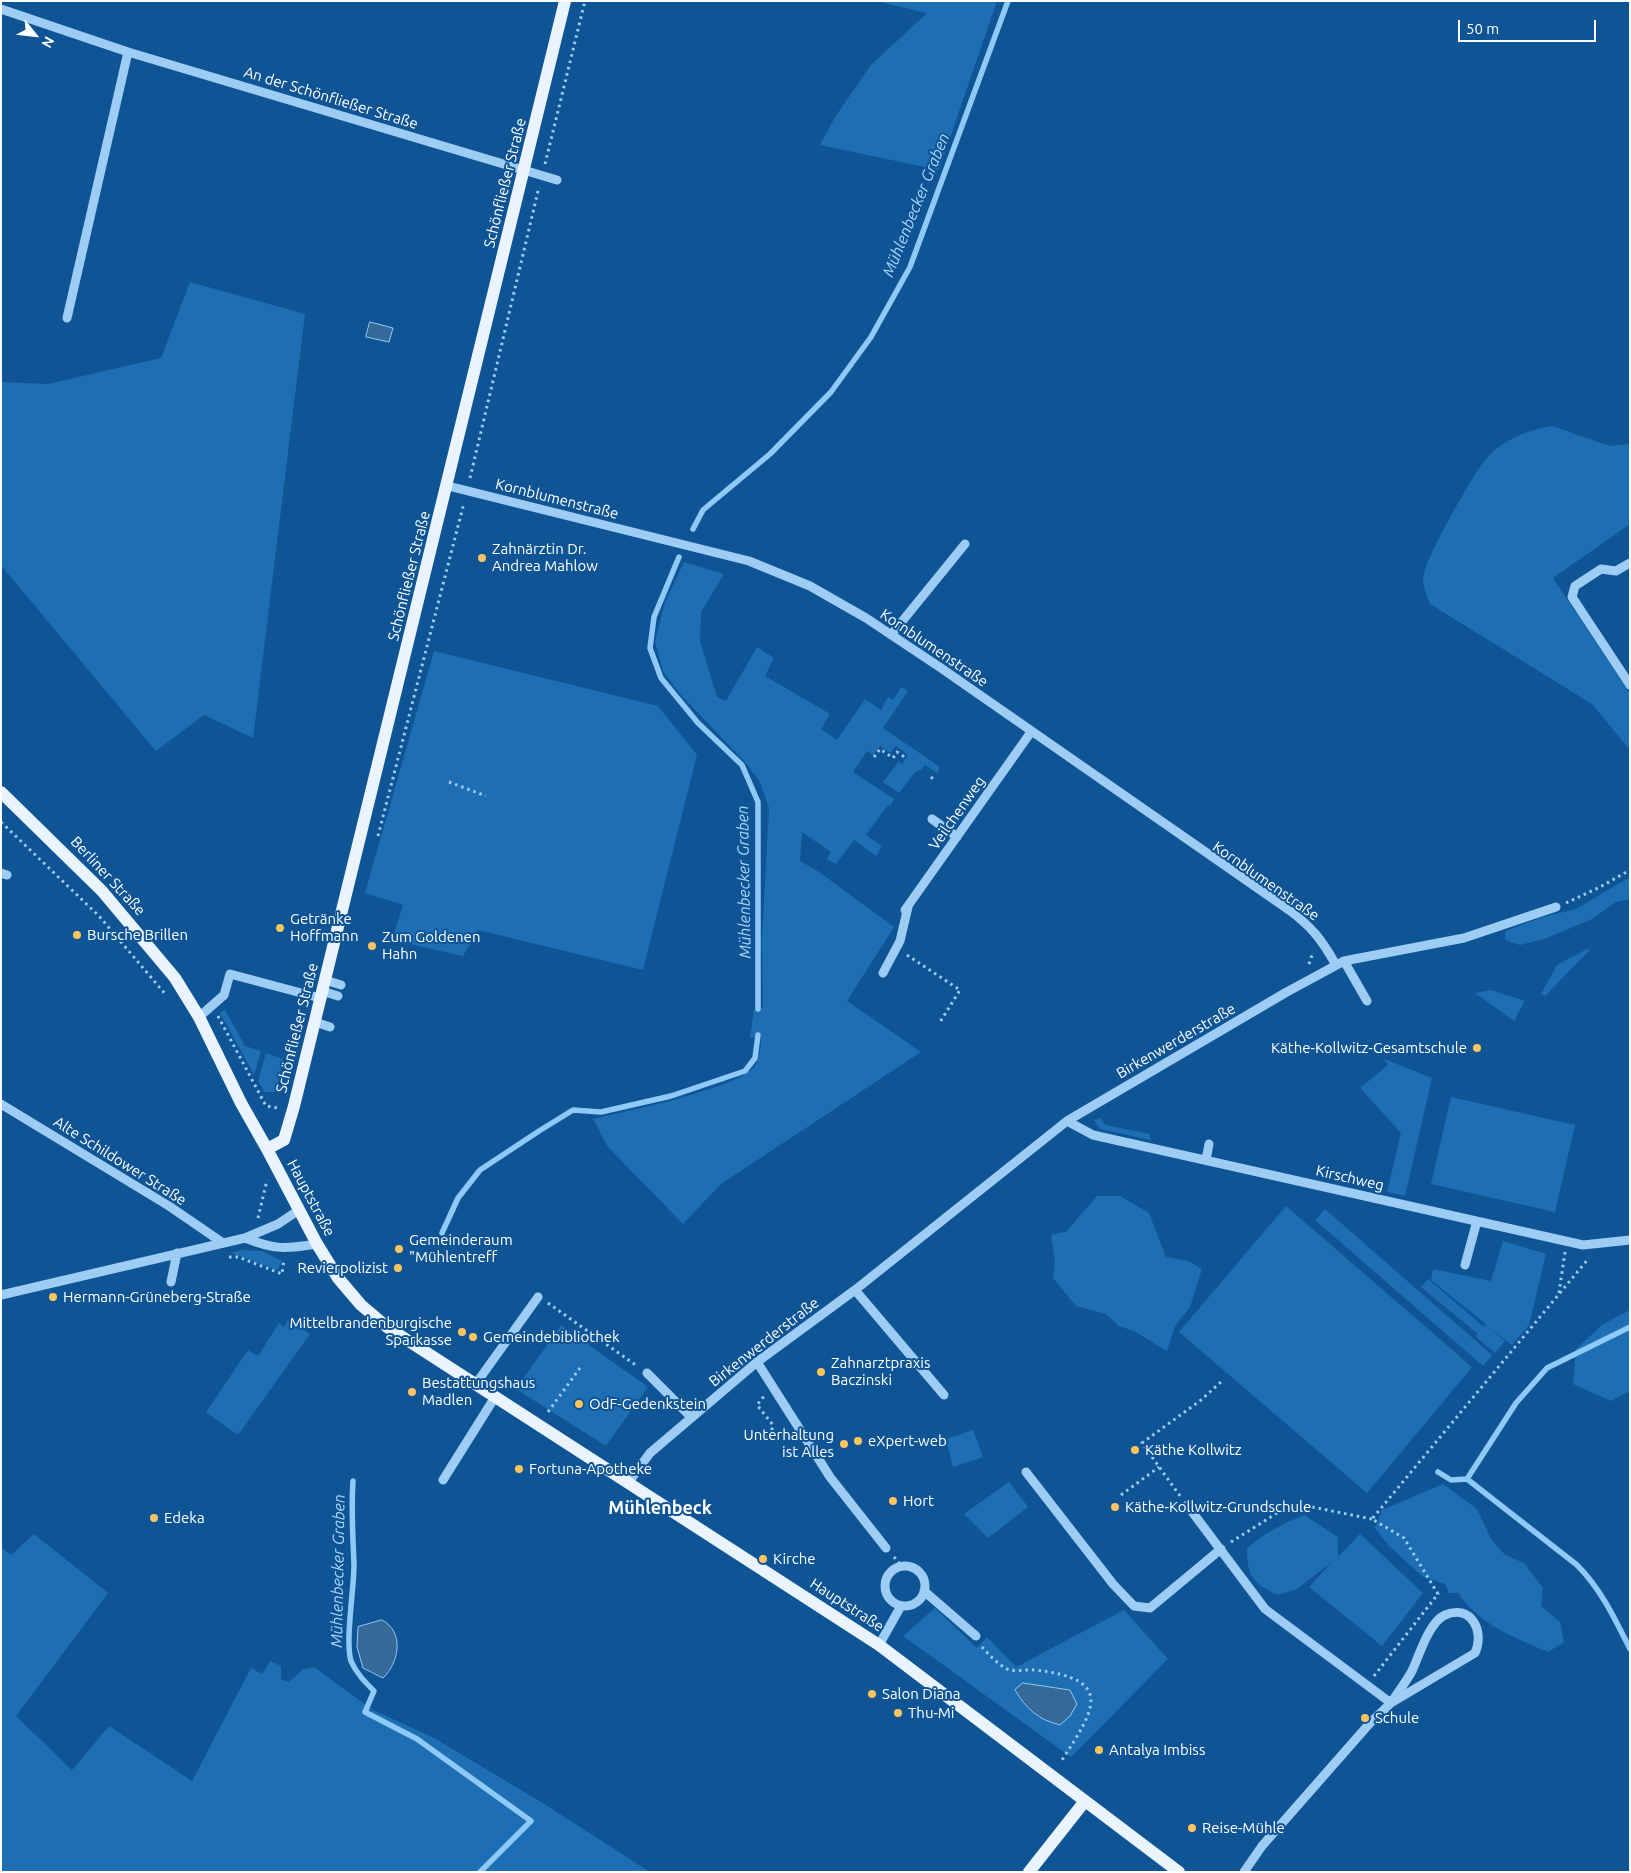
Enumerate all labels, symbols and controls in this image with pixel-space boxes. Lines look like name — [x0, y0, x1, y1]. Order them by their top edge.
north arrow — [10, 10, 60, 60]
scale bar — [1461, 10, 1598, 42]
text: 50 m — [1466, 20, 1499, 37]
text: N — [39, 34, 58, 51]
street label: An der Schönfließer Straße — [242, 63, 420, 133]
street label: Schönfließer Straße — [480, 116, 530, 250]
water label: Mühlenbecker Graben — [878, 130, 954, 280]
street label: Kornblumenstraße — [494, 475, 620, 523]
street label: Schönfließer Straße — [384, 509, 434, 643]
place label: Zahnärztin Dr. Andrea Mahlow — [492, 540, 598, 575]
marker: Zahnärztin Dr. Andrea Mahlow — [476, 552, 488, 564]
street label: Kornblumenstraße — [877, 605, 991, 691]
street label: Veilchenweg — [925, 773, 989, 853]
water label: Mühlenbecker Graben — [733, 805, 755, 959]
street label: Berliner Straße — [67, 833, 149, 919]
street label: Kornblumenstraße — [1209, 837, 1323, 925]
place label: Getränke Hoffmann — [290, 910, 358, 945]
marker: Getränke Hoffmann — [274, 922, 286, 934]
place label: Bursche Brillen — [87, 926, 188, 944]
place label: Zum Goldenen Hahn — [382, 928, 480, 963]
marker: Bursche Brillen — [71, 929, 83, 941]
marker: Zum Goldenen Hahn — [366, 940, 378, 952]
street label: Schönfließer Straße — [272, 961, 322, 1095]
street label: Birkenwerderstraße — [1113, 1000, 1239, 1082]
place label: Käthe-Kollwitz-Gesamtschule — [1271, 1039, 1467, 1057]
marker: Käthe-Kollwitz-Gesamtschule — [1471, 1042, 1483, 1054]
street label: Alte Schildower Straße — [50, 1113, 190, 1209]
street label: Hauptstraße — [283, 1156, 339, 1240]
street label: Kirschweg — [1314, 1161, 1386, 1195]
place label: Gemeinderaum "Mühlentreff — [409, 1231, 513, 1266]
marker: Gemeinderaum "Mühlentreff — [393, 1243, 405, 1255]
place label: Revierpolizist — [297, 1259, 388, 1277]
marker: Revierpolizist — [392, 1262, 404, 1274]
place label: Hermann-Grüneberg-Straße — [63, 1288, 251, 1306]
marker: Hermann-Grüneberg-Straße — [47, 1291, 59, 1303]
street label: Birkenwerderstraße — [705, 1294, 823, 1390]
place label: Mittelbrandenburgische Sparkasse — [289, 1314, 452, 1349]
marker: Mittelbrandenburgische Sparkasse — [456, 1326, 468, 1338]
place label: Gemeindebibliothek — [483, 1328, 620, 1346]
marker: Gemeindebibliothek — [467, 1331, 479, 1343]
place label: Zahnarztpraxis Baczinski — [831, 1354, 930, 1389]
marker: Zahnarztpraxis Baczinski — [815, 1366, 827, 1378]
place label: Bestattungshaus Madlen — [422, 1374, 535, 1409]
marker: Bestattungshaus Madlen — [406, 1386, 418, 1398]
place label: OdF-Gedenkstein — [589, 1395, 706, 1413]
marker: OdF-Gedenkstein — [573, 1398, 585, 1410]
place label: Unterhaltung ist Alles — [744, 1426, 834, 1461]
place label: eXpert-web — [868, 1432, 947, 1450]
marker: eXpert-web — [852, 1435, 864, 1447]
marker: Unterhaltung ist Alles — [838, 1438, 850, 1450]
place label: Käthe Kollwitz — [1145, 1441, 1242, 1459]
marker: Käthe Kollwitz — [1129, 1444, 1141, 1456]
place label: Fortuna-Apotheke — [529, 1460, 652, 1478]
marker: Fortuna-Apotheke — [513, 1463, 525, 1475]
place label: Hort — [903, 1492, 934, 1510]
water label: Mühlenbecker Graben — [327, 1494, 349, 1648]
marker: Hort — [887, 1495, 899, 1507]
district label: Mühlenbeck — [608, 1497, 712, 1519]
place label: Käthe-Kollwitz-Grundschule — [1125, 1498, 1311, 1516]
marker: Käthe-Kollwitz-Grundschule — [1109, 1501, 1121, 1513]
place label: Edeka — [164, 1509, 205, 1527]
marker: Edeka — [148, 1512, 160, 1524]
place label: Kirche — [773, 1550, 816, 1568]
marker: Kirche — [757, 1553, 769, 1565]
street label: Hauptstraße — [807, 1574, 887, 1636]
place label: Salon Diana — [882, 1685, 961, 1703]
marker: Salon Diana — [866, 1688, 878, 1700]
place label: Thu-Mi — [908, 1704, 954, 1722]
marker: Thu-Mi — [892, 1707, 904, 1719]
place label: Schule — [1375, 1709, 1419, 1727]
marker: Schule — [1359, 1712, 1371, 1724]
place label: Antalya Imbiss — [1109, 1741, 1205, 1759]
marker: Antalya Imbiss — [1093, 1744, 1105, 1756]
place label: Reise-Mühle — [1202, 1819, 1285, 1837]
marker: Reise-Mühle — [1186, 1822, 1198, 1834]

